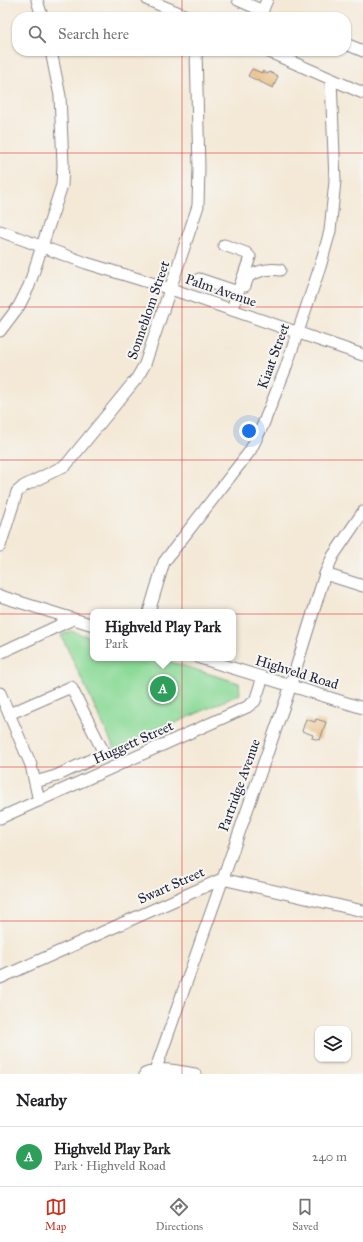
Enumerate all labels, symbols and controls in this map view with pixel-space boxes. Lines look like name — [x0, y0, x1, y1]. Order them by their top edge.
search box — [12, 12, 351, 56]
icon: search — [26, 23, 48, 45]
text: Search here — [58, 25, 129, 43]
street label: Sonneblom Street — [124, 259, 173, 362]
street label: Palm Avenue — [183, 270, 259, 311]
street label: Kiaat Street — [254, 321, 293, 391]
your location — [239, 421, 259, 441]
popup — [90, 609, 236, 661]
text: Highveld Play Park — [105, 618, 221, 636]
text: Park — [105, 636, 128, 652]
street label: Highveld Road — [253, 652, 340, 693]
pin: A — [150, 674, 176, 704]
street label: Huggett Street — [90, 717, 176, 768]
street label: Partridge Avenue — [215, 736, 264, 834]
street label: Swart Street — [135, 863, 207, 908]
map controls — [315, 1026, 351, 1062]
button: layers — [315, 1026, 351, 1062]
text: Nearby — [16, 1090, 67, 1111]
text: Highveld Play Park — [54, 1140, 170, 1158]
text: A — [25, 1149, 33, 1165]
text: 240 m — [312, 1149, 347, 1165]
text: Park · Highveld Road — [54, 1158, 166, 1174]
tab: Map — [45, 1196, 67, 1233]
tab: Directions — [156, 1196, 203, 1233]
tab: Saved — [292, 1196, 318, 1233]

